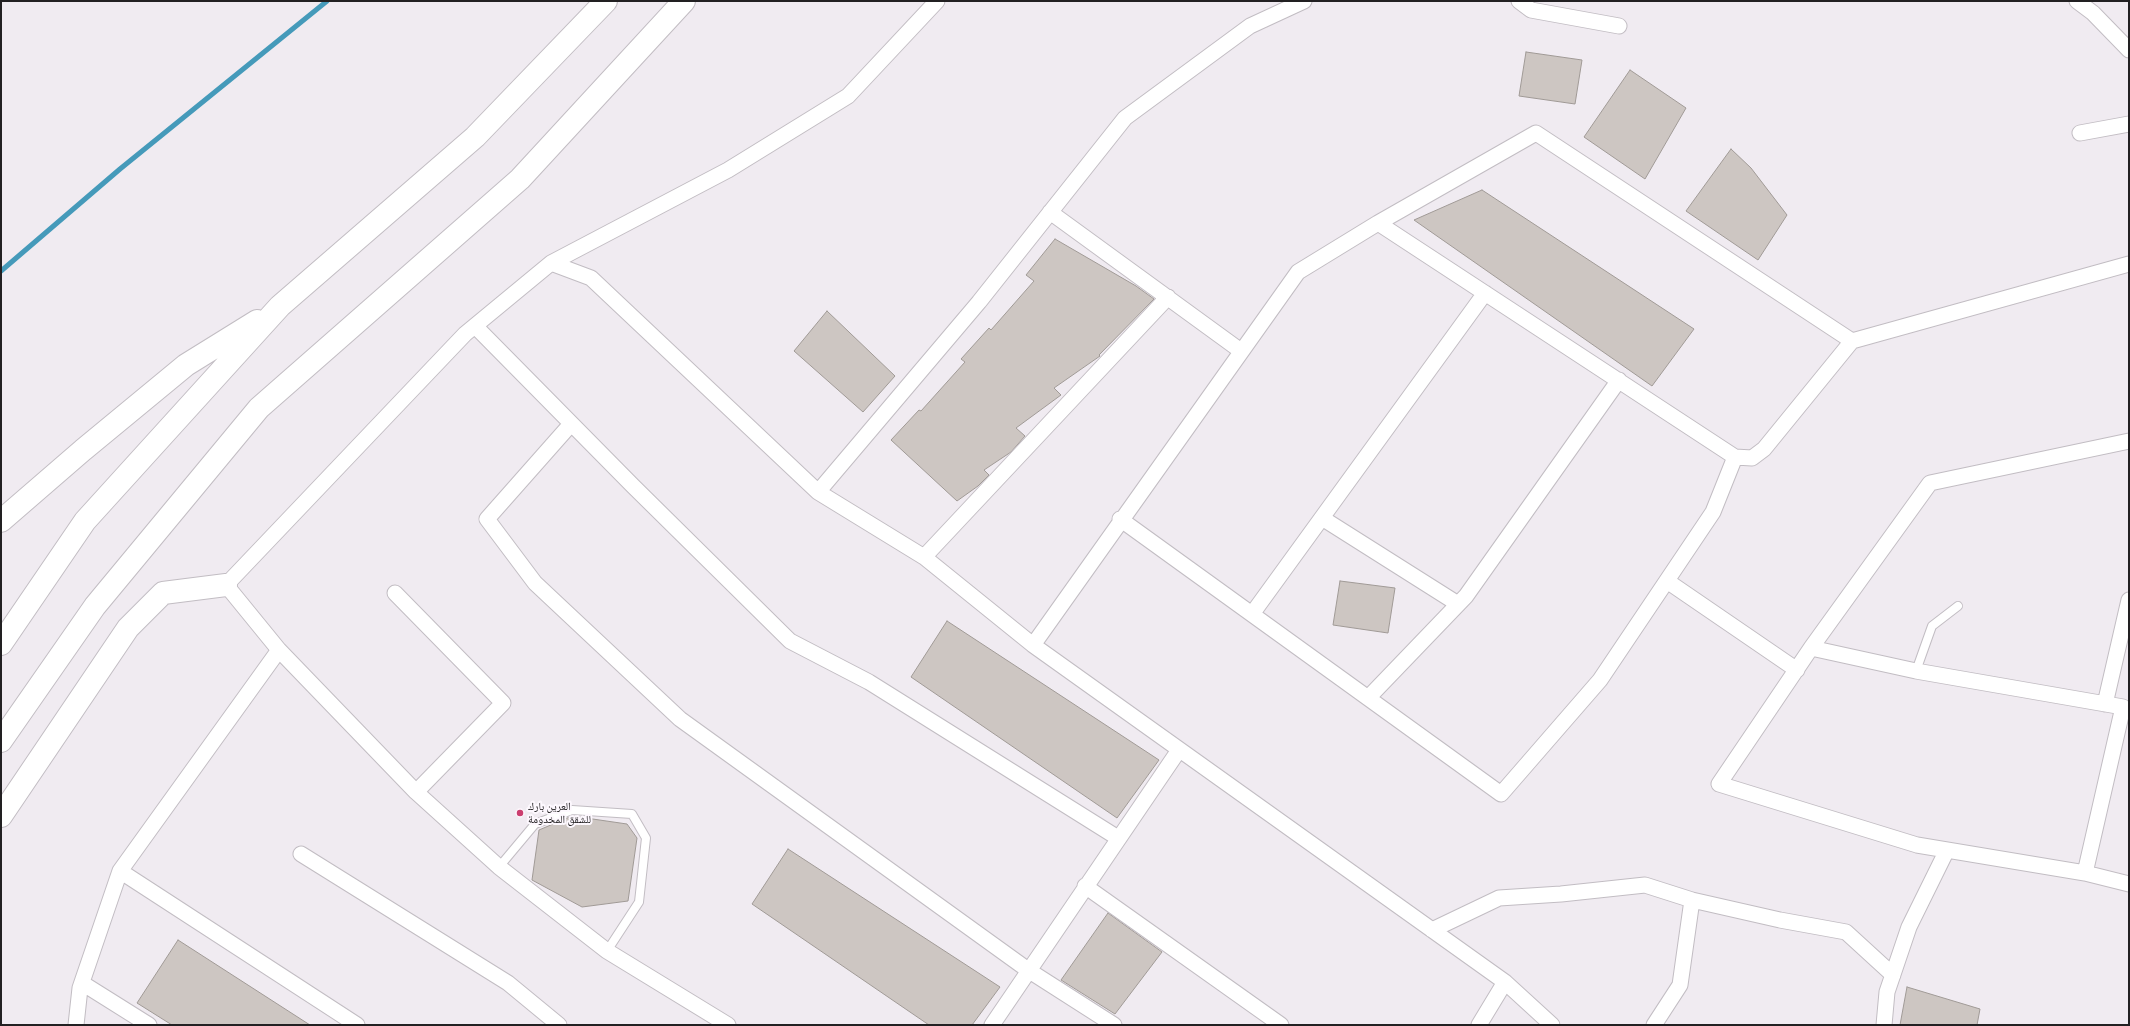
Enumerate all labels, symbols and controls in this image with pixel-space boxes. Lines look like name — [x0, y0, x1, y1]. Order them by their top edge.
place label: العرين بارك للشقق المخدومة — [528, 800, 591, 826]
marker: العرين بارك للشقق المخدومة — [515, 808, 525, 818]

